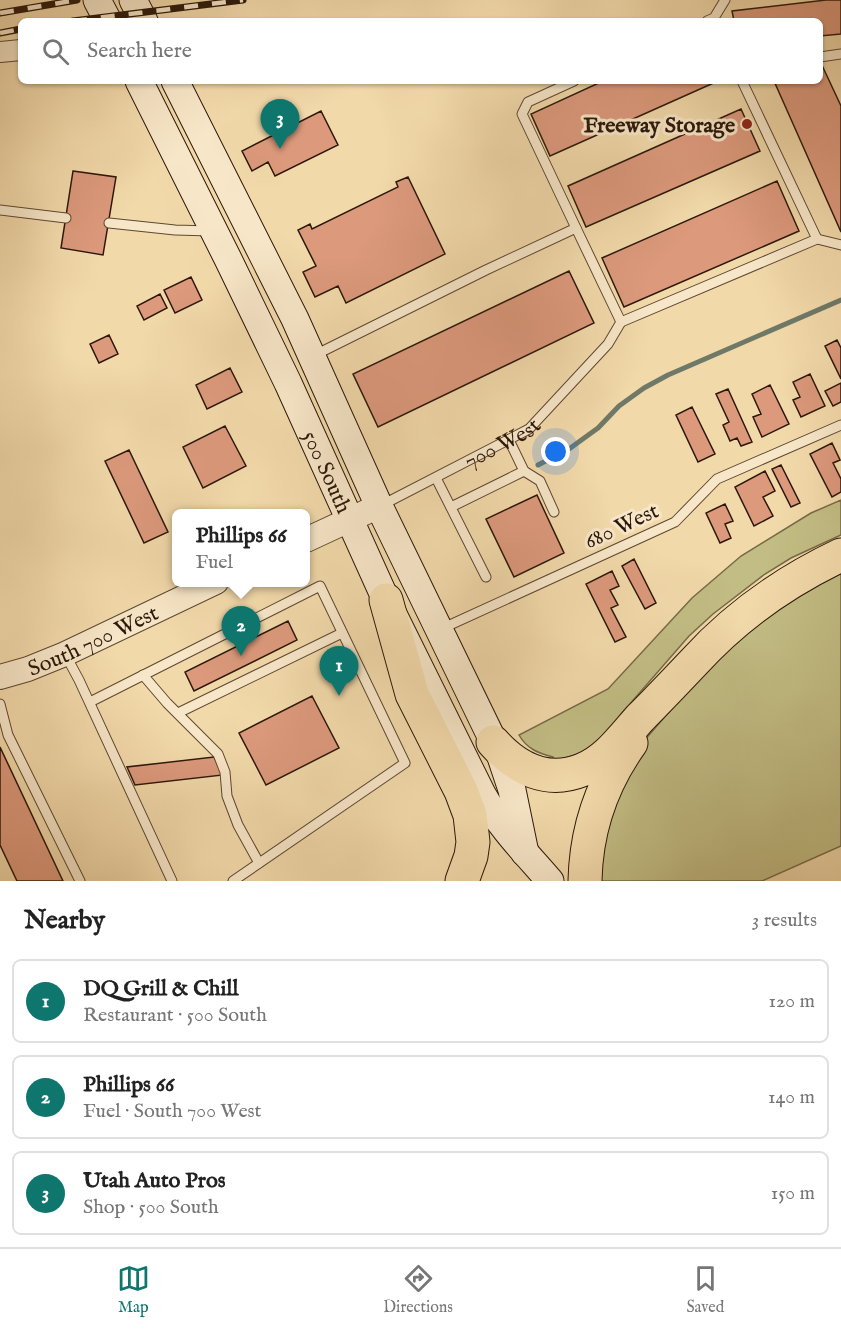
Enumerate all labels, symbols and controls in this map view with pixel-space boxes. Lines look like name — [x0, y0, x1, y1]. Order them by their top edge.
search box — [18, 18, 823, 84]
icon: search — [39, 35, 72, 68]
text: Search here — [87, 37, 192, 65]
pin: 3 — [260, 100, 300, 149]
place label: Freeway Storage — [584, 112, 735, 140]
marker: Freeway Storage — [740, 117, 754, 131]
street label: 700 West — [460, 413, 548, 476]
street label: 500 South — [295, 427, 357, 519]
your location — [541, 437, 570, 466]
street label: 680 West — [580, 497, 664, 556]
popup — [172, 509, 310, 587]
text: Phillips 66 — [195, 522, 287, 550]
text: Fuel — [195, 550, 233, 575]
street label: South 700 West — [24, 599, 164, 684]
pin: 2 — [222, 606, 260, 656]
pin: 1 — [320, 646, 358, 696]
text: Nearby — [24, 904, 105, 937]
text: 3 results — [752, 908, 817, 933]
text: DQ Grill & Chill — [83, 975, 239, 1003]
text: 1 — [42, 989, 49, 1014]
text: 120 m — [769, 989, 815, 1014]
text: Restaurant · 500 South — [83, 1003, 267, 1028]
text: Phillips 66 — [83, 1071, 174, 1099]
text: 2 — [41, 1085, 50, 1110]
text: 140 m — [768, 1085, 815, 1110]
text: Fuel · South 700 West — [83, 1099, 261, 1124]
text: Utah Auto Pros — [83, 1167, 225, 1195]
text: 3 — [42, 1181, 49, 1206]
text: 150 m — [771, 1181, 815, 1206]
text: Shop · 500 South — [83, 1195, 219, 1220]
tab: Map — [117, 1262, 150, 1318]
tab: Directions — [383, 1262, 453, 1318]
tab: Saved — [686, 1262, 724, 1318]

